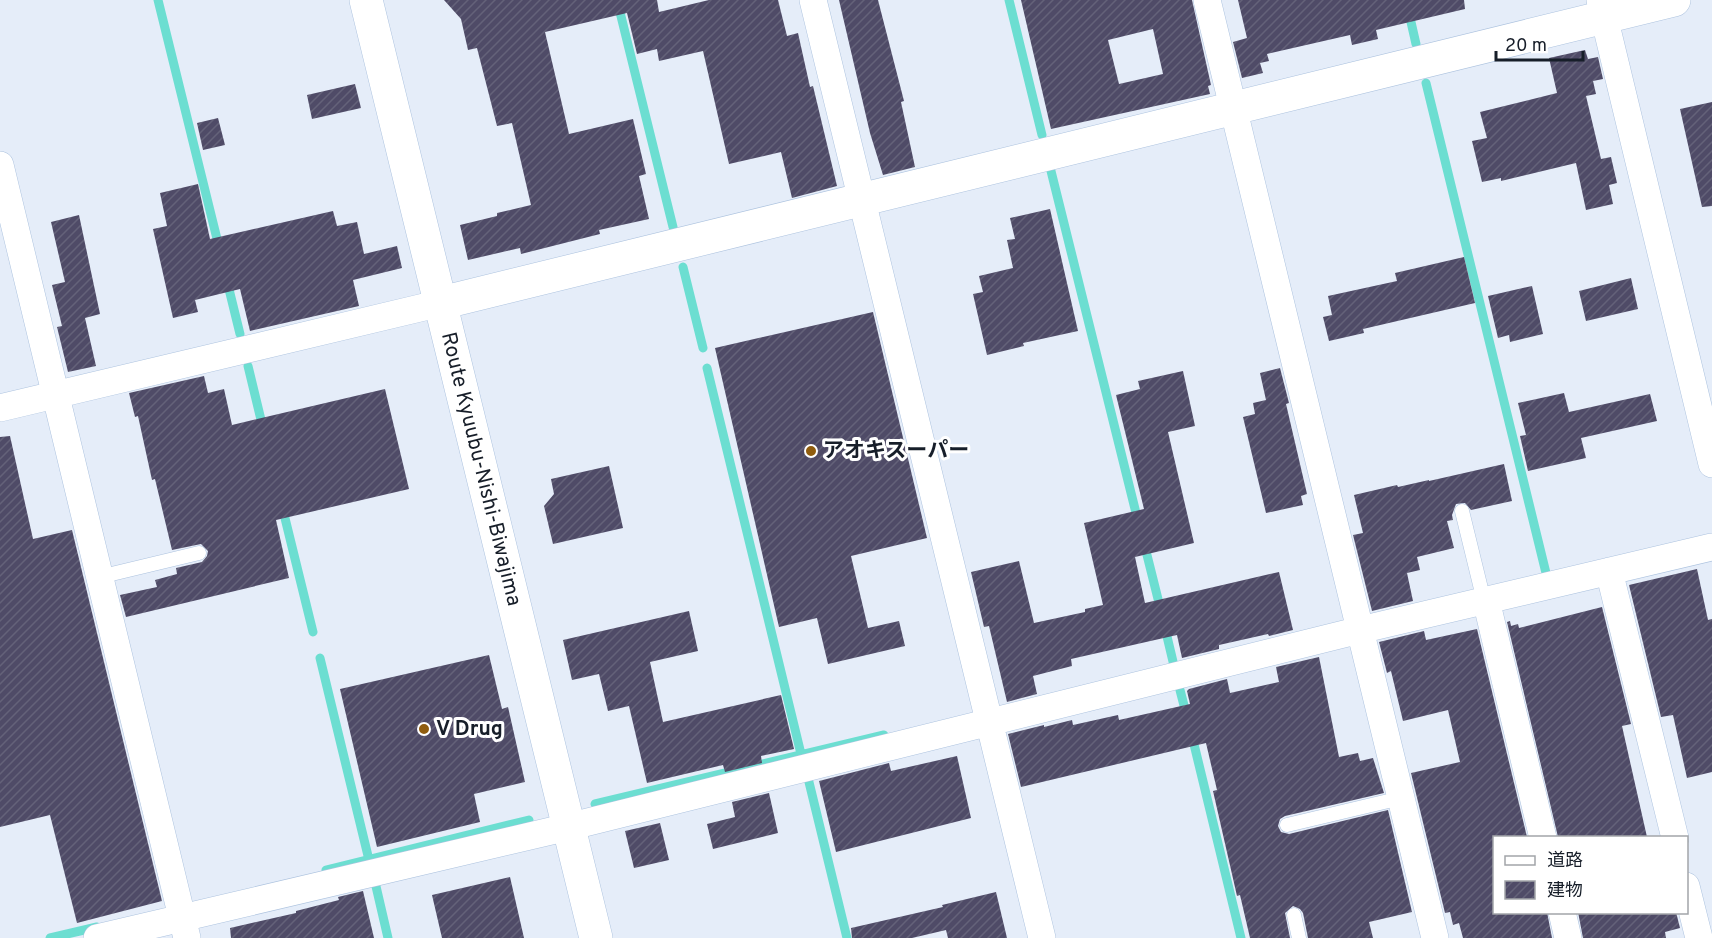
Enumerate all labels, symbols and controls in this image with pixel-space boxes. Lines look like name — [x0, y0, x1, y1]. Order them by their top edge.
scale bar — [1496, 24, 1583, 62]
text: 20 m — [1505, 35, 1547, 58]
street label: Route Kyuubu-Nishi-Biwajima — [434, 329, 528, 609]
place label: アオキスーパー — [823, 438, 969, 465]
marker: アオキスーパー — [804, 444, 818, 458]
place label: V Drug — [436, 716, 503, 743]
marker: V Drug — [417, 722, 431, 736]
legend — [1493, 836, 1688, 914]
text: 道路 — [1547, 850, 1583, 873]
text: 建物 — [1547, 880, 1583, 903]

